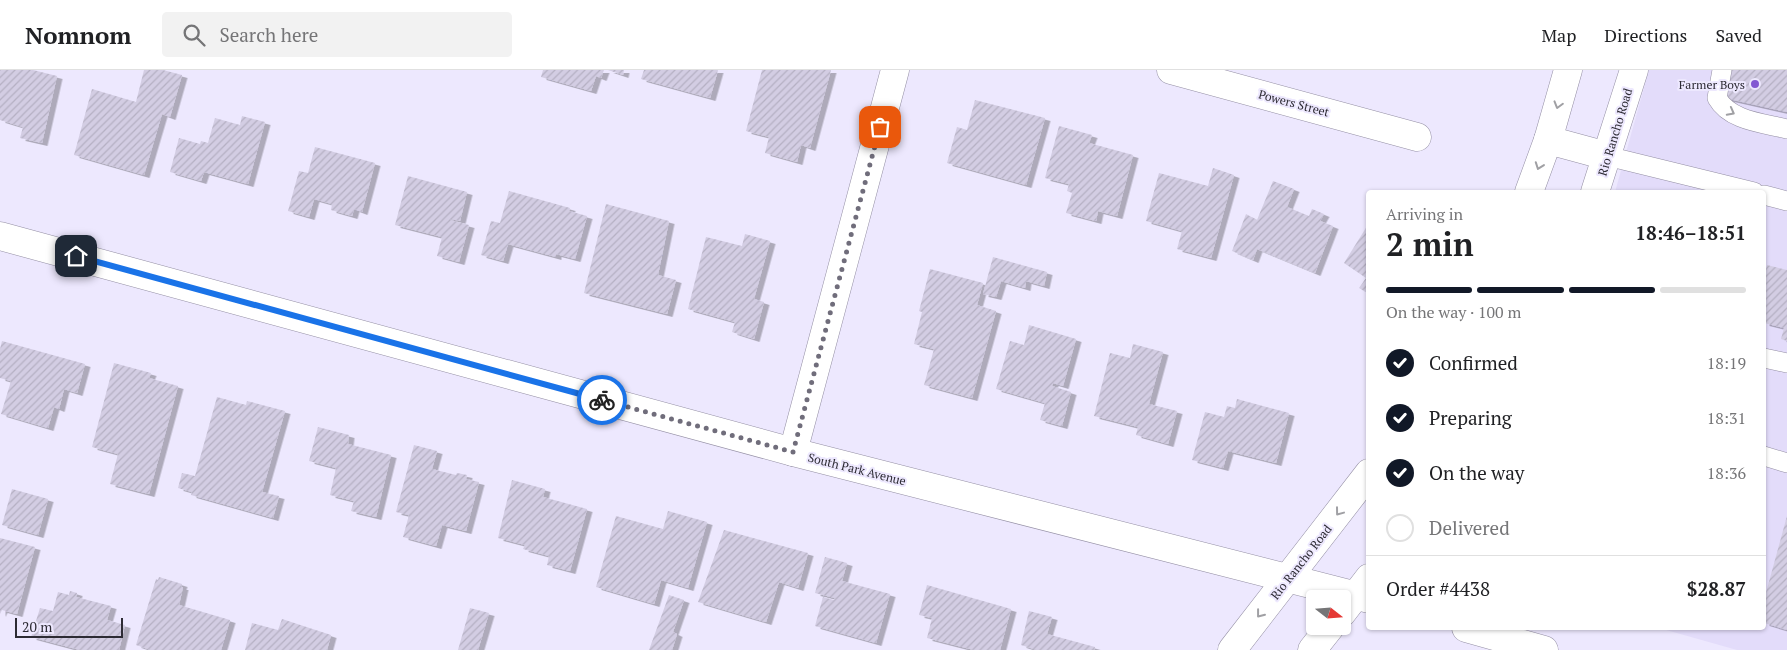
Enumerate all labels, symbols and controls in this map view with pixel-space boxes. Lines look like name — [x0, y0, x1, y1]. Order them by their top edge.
search box — [162, 12, 512, 57]
text: Nomnom — [25, 19, 132, 51]
icon: search — [180, 21, 208, 49]
text: Search here — [220, 22, 318, 47]
text: Map — [1541, 23, 1576, 47]
text: Directions — [1604, 23, 1687, 47]
text: Saved — [1715, 23, 1762, 47]
place label: Farmer Boys — [1679, 77, 1745, 92]
marker: Farmer Boys — [1749, 78, 1761, 90]
street label: Powers Street — [1257, 86, 1332, 120]
street label: Rio Rancho Road — [1595, 86, 1636, 178]
one-way arrow — [1554, 100, 1564, 109]
pin — [859, 106, 901, 148]
one-way arrow — [1725, 106, 1734, 116]
icon: bag — [866, 113, 894, 141]
one-way arrow — [1535, 161, 1545, 170]
text: Arriving in — [1386, 203, 1463, 225]
text: 18:46–18:51 — [1635, 220, 1746, 245]
text: 2 min — [1386, 223, 1474, 265]
pin — [55, 235, 97, 277]
icon: home — [62, 242, 90, 270]
text: On the way · 100 m — [1386, 301, 1521, 323]
icon: check — [1386, 349, 1414, 377]
text: Confirmed — [1429, 350, 1518, 375]
text: 18:19 — [1707, 352, 1746, 374]
courier — [577, 375, 627, 425]
icon: bike — [588, 386, 616, 414]
icon: check — [1386, 404, 1414, 432]
text: Preparing — [1429, 405, 1512, 430]
text: 18:31 — [1707, 407, 1746, 429]
street label: South Park Avenue — [806, 450, 908, 488]
icon: check — [1386, 459, 1414, 487]
text: On the way — [1429, 460, 1524, 485]
text: 18:36 — [1707, 462, 1746, 484]
one-way arrow — [1337, 506, 1345, 515]
text: Delivered — [1429, 515, 1510, 540]
street label: Rio Rancho Road — [1267, 521, 1335, 602]
text: Order #4438 — [1386, 576, 1490, 601]
text: $28.87 — [1687, 576, 1746, 601]
north arrow — [1306, 590, 1351, 635]
map controls — [1306, 590, 1351, 635]
one-way arrow — [1257, 609, 1266, 618]
scale bar — [15, 615, 122, 638]
text: 20 m — [22, 617, 52, 636]

